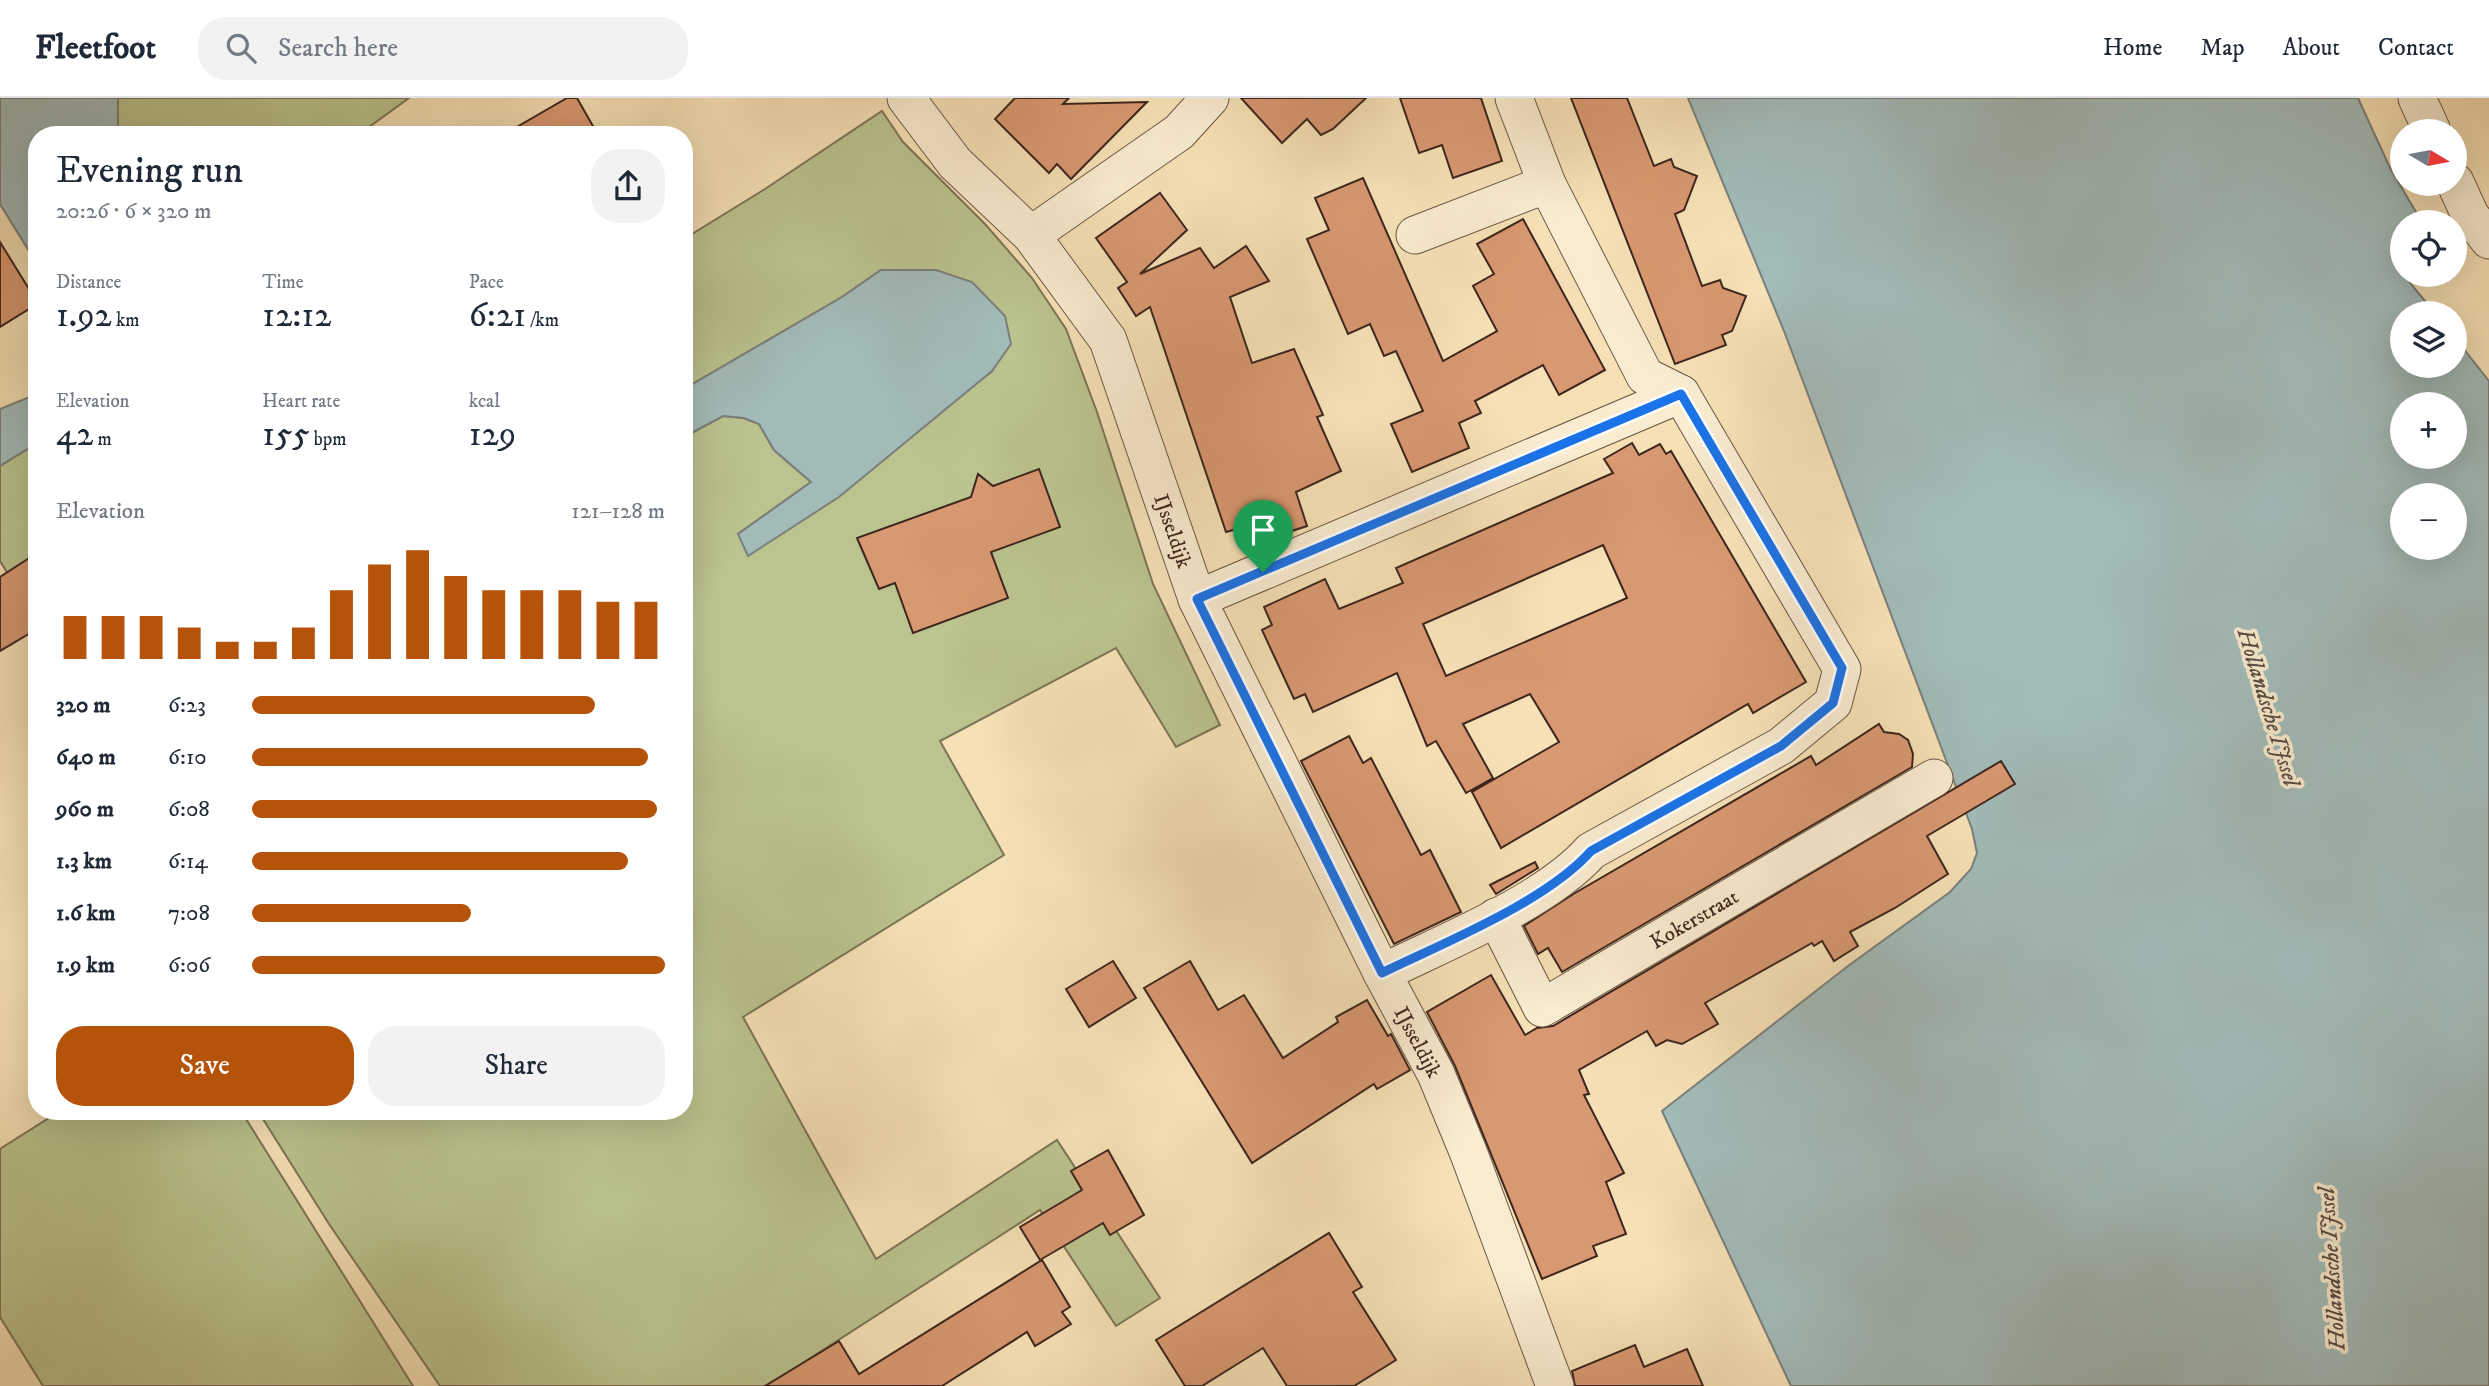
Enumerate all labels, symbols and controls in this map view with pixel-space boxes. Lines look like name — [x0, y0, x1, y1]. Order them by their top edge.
search box — [198, 17, 688, 80]
text: Fleetfoot — [35, 28, 156, 69]
icon: search — [222, 29, 260, 67]
text: Search here — [278, 32, 398, 65]
text: Home — [2103, 33, 2162, 63]
text: Map — [2200, 33, 2245, 63]
text: About — [2283, 33, 2340, 63]
text: Contact — [2378, 33, 2454, 63]
north arrow — [2390, 119, 2468, 196]
map controls — [2390, 119, 2467, 560]
text: Evening run — [56, 147, 243, 195]
button: share — [591, 149, 665, 223]
text: 20:26 · 6 × 320 m — [56, 197, 212, 226]
button: locate — [2390, 210, 2467, 287]
text: Distance — [56, 271, 121, 294]
text: Time — [262, 271, 304, 294]
text: Pace — [469, 271, 504, 294]
text: 1.92 — [56, 294, 112, 338]
text: 12:12 — [262, 294, 332, 338]
text: 6:21 — [469, 294, 526, 338]
button: layers — [2390, 301, 2467, 378]
text: km — [112, 309, 140, 332]
text: /km — [526, 309, 559, 332]
text: Elevation — [56, 390, 130, 413]
text: Heart rate — [262, 390, 340, 413]
text: kcal — [469, 390, 500, 413]
button: + — [2390, 392, 2467, 469]
text: 42 — [56, 413, 93, 457]
text: 155 — [262, 413, 310, 457]
text: 129 — [469, 413, 516, 457]
text: m — [93, 428, 112, 451]
text: bpm — [310, 428, 347, 451]
button: − — [2390, 483, 2467, 560]
street label: IJsseldijk — [1147, 491, 1197, 573]
text: Elevation — [56, 497, 145, 526]
text: 121–128 m — [571, 497, 665, 526]
pin — [1233, 500, 1293, 572]
icon: arrive — [1244, 511, 1282, 549]
water label: Hollandsche IJssel — [2230, 624, 2306, 792]
text: 320 m — [56, 691, 110, 720]
text: 6:23 — [168, 691, 206, 720]
text: 640 m — [56, 743, 116, 772]
text: 6:10 — [168, 743, 207, 772]
text: 960 m — [56, 795, 114, 824]
text: 6:08 — [168, 795, 210, 824]
text: 1.3 km — [56, 847, 112, 876]
text: 6:14 — [168, 847, 208, 876]
street label: Kokerstraat — [1646, 884, 1743, 956]
text: 1.6 km — [56, 899, 115, 928]
text: 7:08 — [168, 899, 210, 928]
text: 1.9 km — [56, 951, 115, 980]
text: 6:06 — [168, 951, 210, 980]
street label: IJsseldijk — [1388, 1002, 1447, 1083]
button: Save — [56, 1026, 354, 1106]
button: Share — [368, 1026, 665, 1106]
water label: Hollandsche IJssel — [2312, 1184, 2353, 1352]

